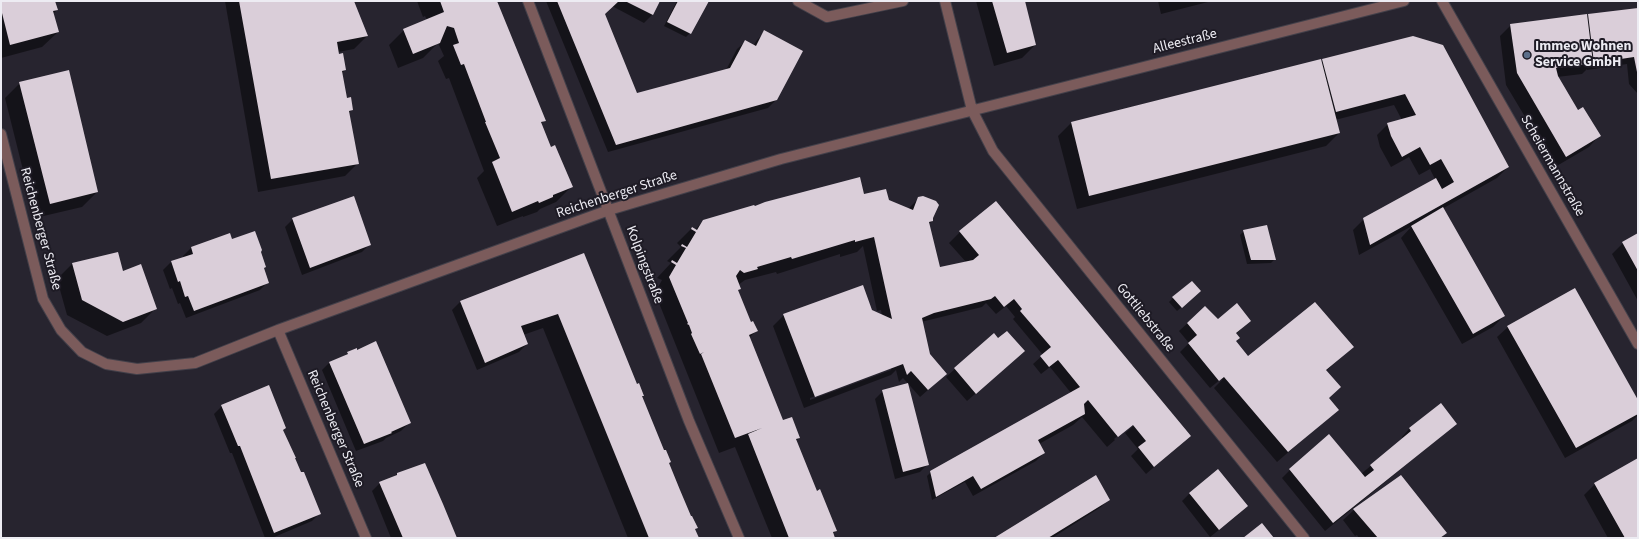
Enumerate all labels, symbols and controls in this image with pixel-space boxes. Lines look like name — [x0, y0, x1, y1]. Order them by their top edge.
street label: Alleestraße — [1151, 26, 1219, 58]
place label: Immeo Wohnen Service GmbH — [1535, 39, 1631, 72]
marker: Immeo Wohnen Service GmbH — [1522, 50, 1532, 60]
street label: Scheiermannstraße — [1516, 112, 1588, 220]
street label: Reichenberger Straße — [16, 166, 64, 292]
street label: Reichenberger Straße — [554, 168, 680, 222]
street label: Kolpingstraße — [621, 224, 667, 306]
street label: Gottliebstraße — [1112, 280, 1178, 356]
street label: Reichenberger Straße — [303, 368, 367, 490]

